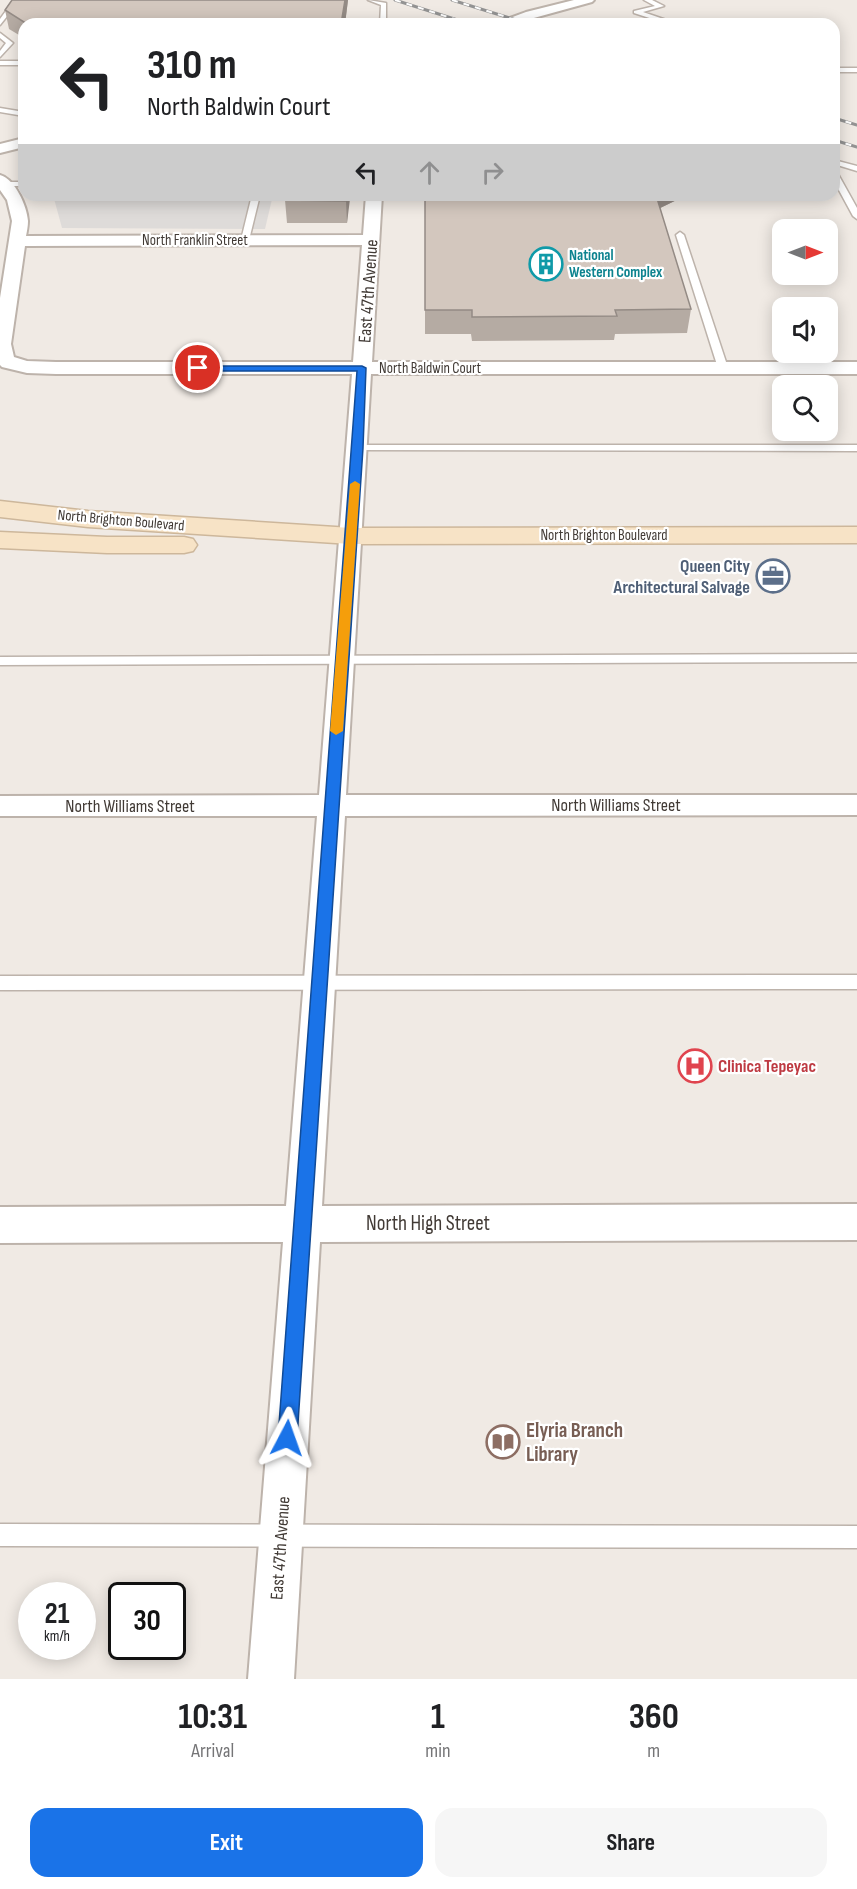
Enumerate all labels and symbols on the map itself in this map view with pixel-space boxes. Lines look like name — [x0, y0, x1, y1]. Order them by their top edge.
north arrow — [772, 219, 838, 285]
street label: North Franklin Street — [142, 231, 248, 250]
street label: East 47th Avenue — [354, 239, 383, 344]
building icon: National Western Complex — [528, 246, 564, 282]
place label: National Western Complex — [569, 246, 663, 282]
pin — [172, 342, 223, 393]
street label: North Baldwin Court — [379, 359, 481, 378]
street label: North Brighton Boulevard — [57, 505, 185, 535]
street label: North Brighton Boulevard — [540, 526, 668, 545]
place label: Queen City Architectural Salvage — [613, 556, 751, 598]
office icon: Queen City Architectural Salvage — [755, 558, 791, 594]
street label: North Williams Street — [551, 795, 681, 816]
street label: North Williams Street — [65, 796, 195, 817]
hospital icon: Clinica Tepeyac — [677, 1048, 713, 1084]
place label: Clinica Tepeyac — [718, 1056, 816, 1077]
street label: North High Street — [366, 1211, 490, 1236]
position arrow — [255, 1406, 319, 1470]
place label: Elyria Branch Library — [526, 1418, 623, 1467]
library icon: Elyria Branch Library — [485, 1424, 521, 1460]
street label: East 47th Avenue — [266, 1496, 295, 1601]
speed limit sign: 30 — [108, 1582, 186, 1660]

